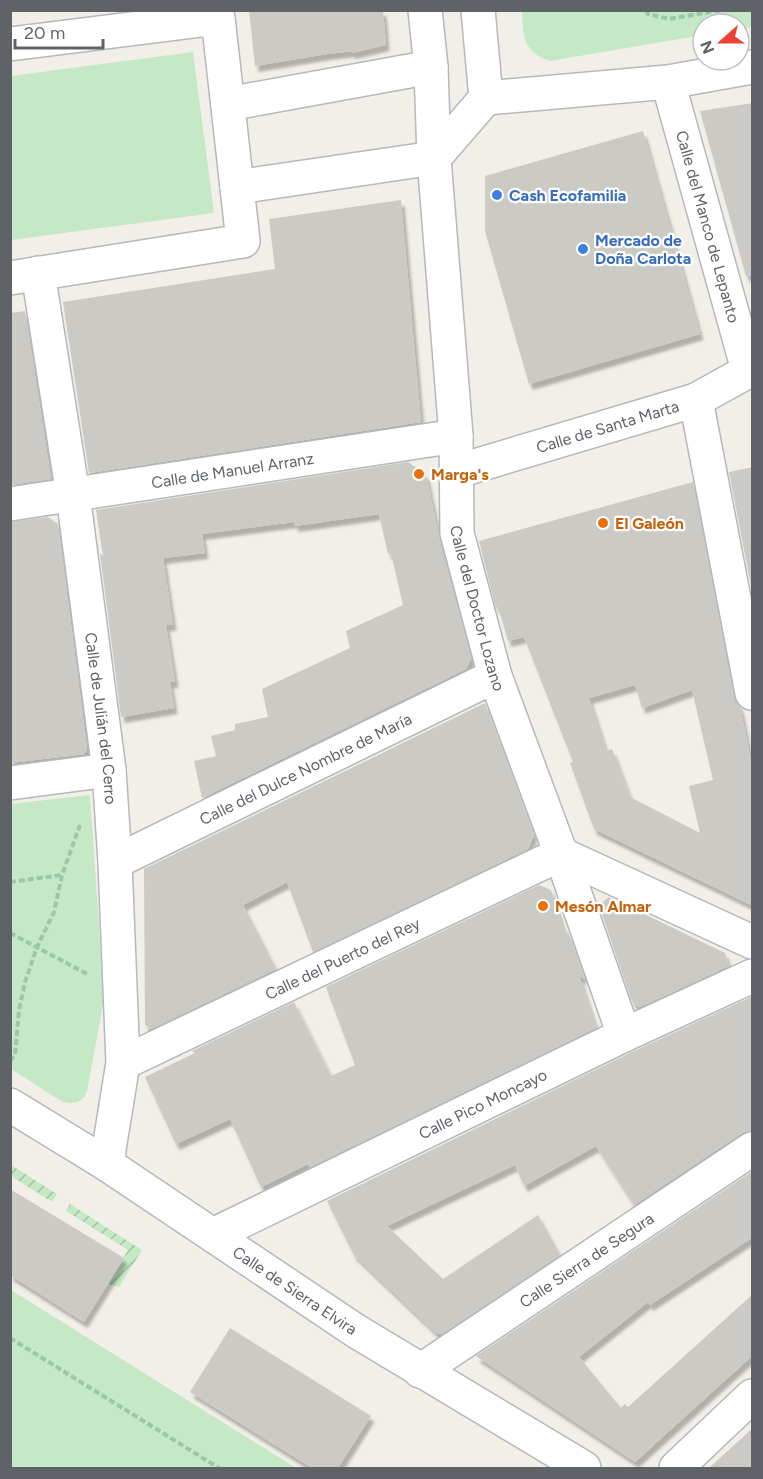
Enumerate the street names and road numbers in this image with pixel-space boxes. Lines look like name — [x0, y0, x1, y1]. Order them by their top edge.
street label: Calle del Manco de Lepanto — [672, 128, 744, 325]
street label: Calle de Santa Marta — [534, 396, 681, 457]
street label: Calle de Manuel Arranz — [150, 448, 315, 492]
street label: Calle del Doctor Lozano — [447, 525, 509, 693]
street label: Calle de Julián del Cerro — [82, 631, 121, 805]
street label: Calle del Dulce Nombre de María — [196, 709, 415, 829]
street label: Calle del Puerto del Rey — [262, 913, 423, 1003]
street label: Calle Pico Moncayo — [416, 1064, 550, 1143]
street label: Calle Sierra de Segura — [516, 1208, 657, 1311]
street label: Calle de Sierra Elvira — [229, 1242, 361, 1339]

